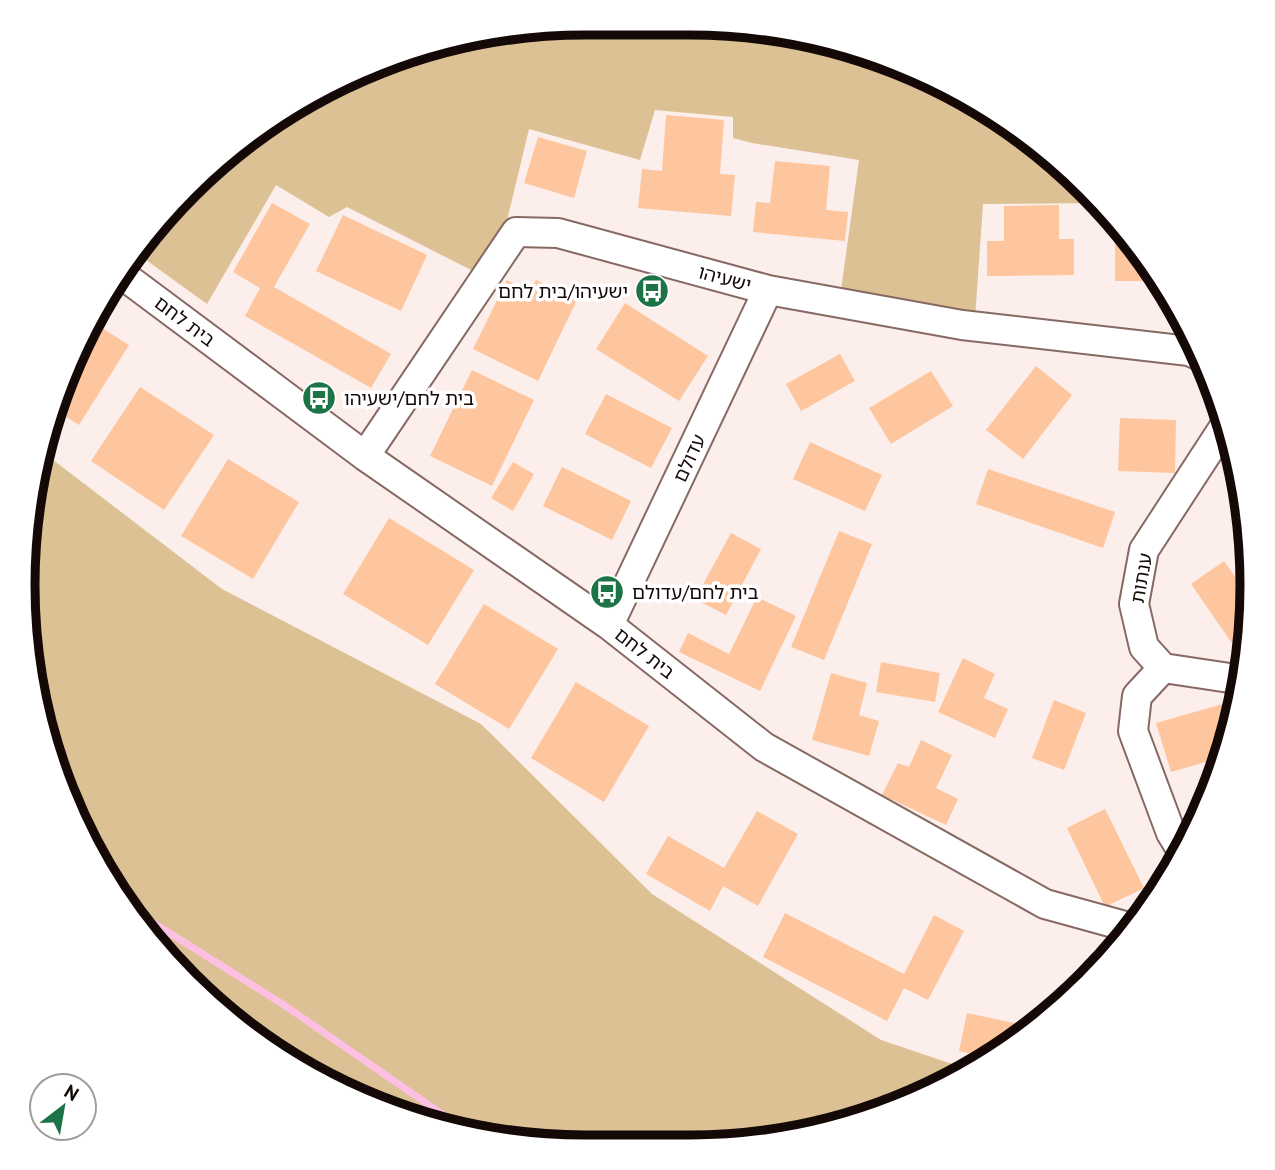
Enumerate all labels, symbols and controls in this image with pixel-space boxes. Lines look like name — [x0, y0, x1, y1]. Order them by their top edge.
street label: ישעיהו — [696, 259, 754, 297]
bus stop icon: ישעיהו/בית לחם — [633, 272, 671, 310]
place label: ישעיהו/בית לחם — [498, 279, 628, 303]
street label: בית לחם — [150, 290, 220, 352]
bus stop icon: בית לחם/ישעיהו — [300, 379, 338, 417]
place label: בית לחם/ישעיהו — [344, 386, 474, 410]
street label: עדולם — [668, 430, 710, 486]
street label: ענתות — [1125, 551, 1157, 605]
bus stop icon: בית לחם/עדולם — [588, 573, 626, 611]
place label: בית לחם/עדולם — [632, 580, 759, 604]
street label: בית לחם — [610, 622, 680, 684]
north arrow — [28, 1072, 98, 1142]
text: N — [60, 1079, 83, 1106]

